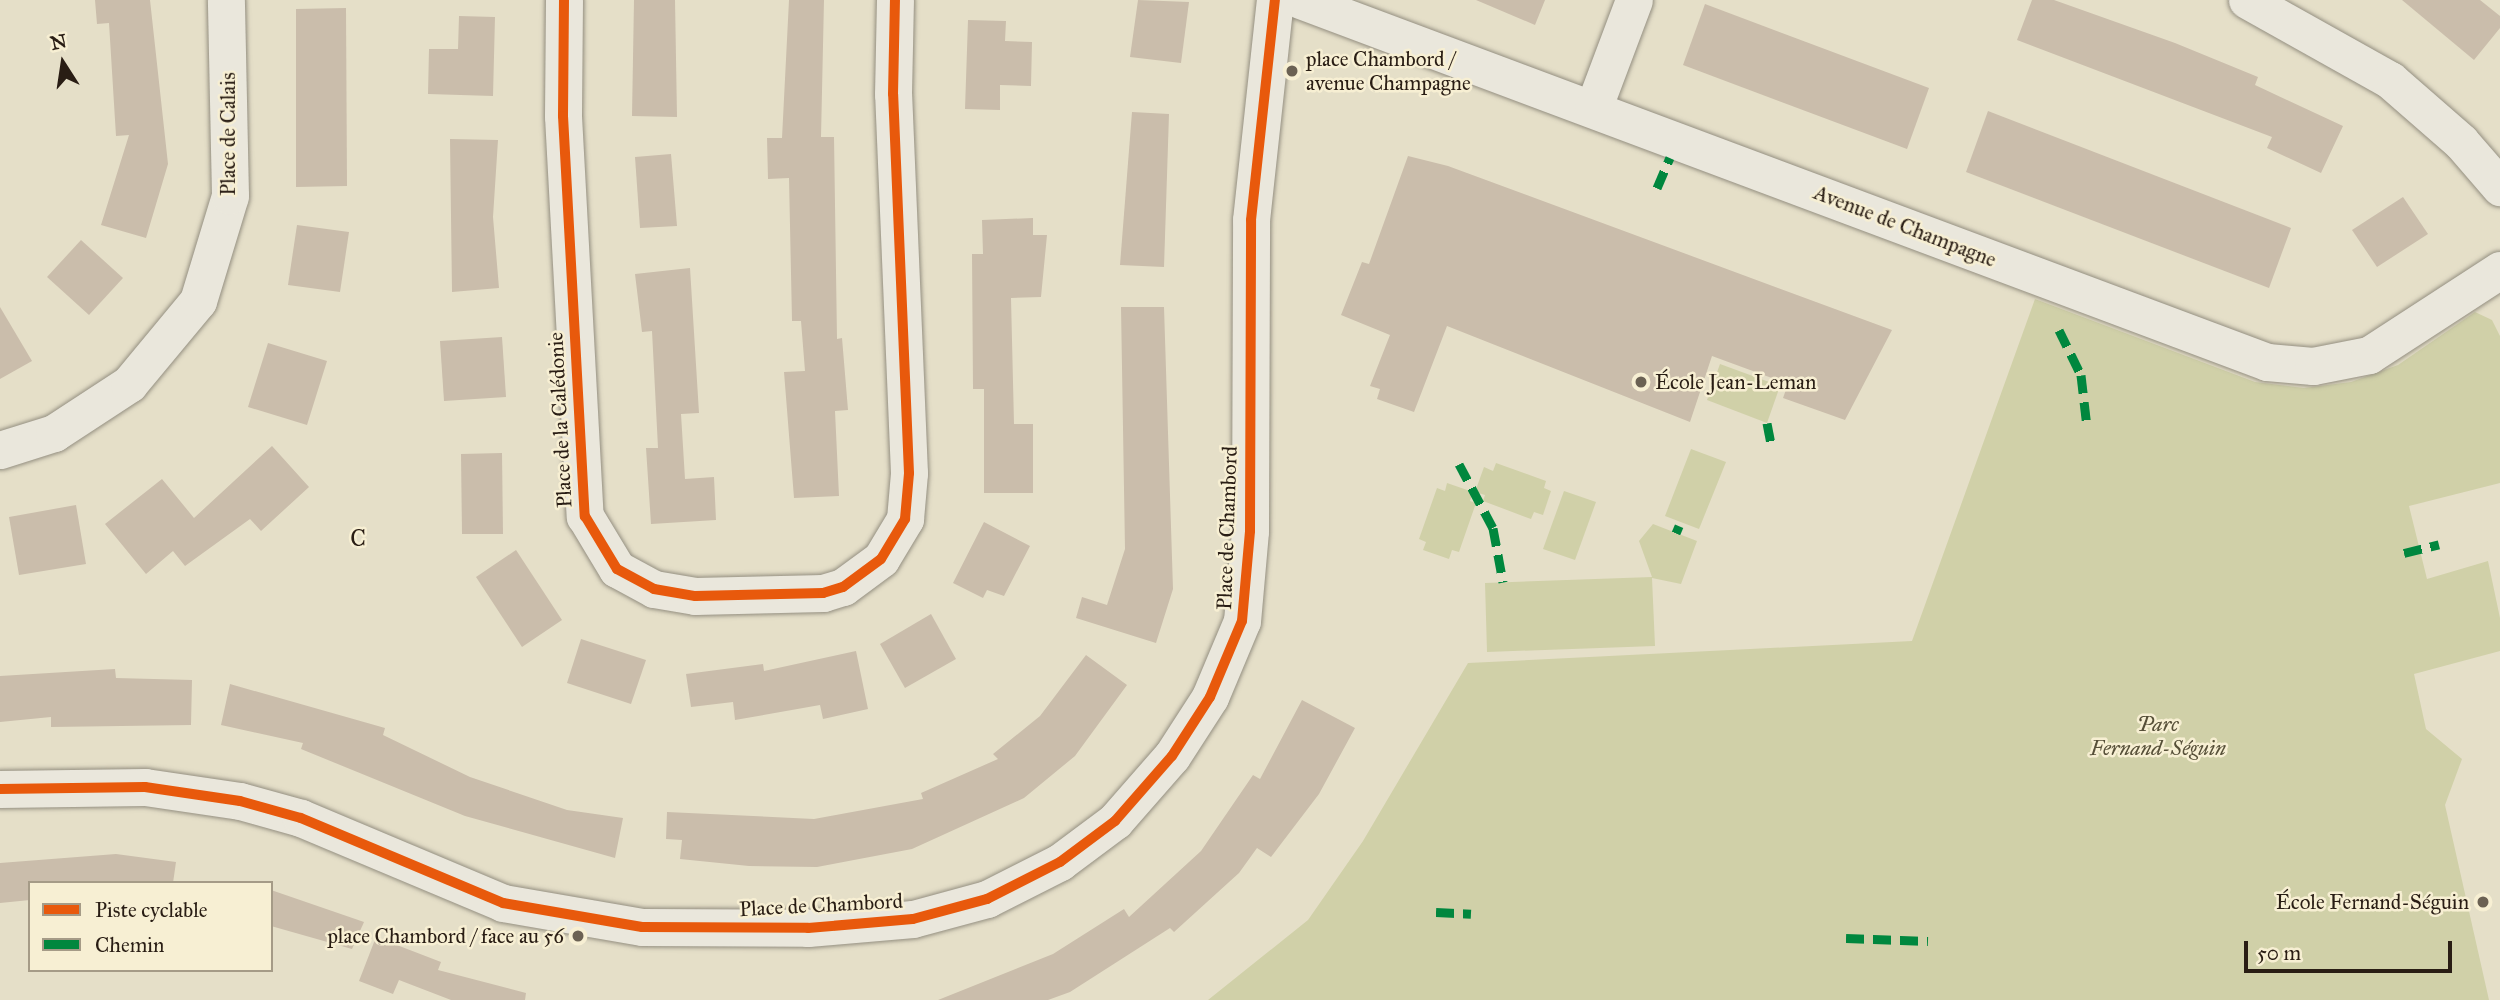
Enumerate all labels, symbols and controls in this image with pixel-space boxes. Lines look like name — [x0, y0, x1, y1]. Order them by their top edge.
north arrow — [28, 28, 98, 98]
text: N — [48, 29, 69, 55]
place label: place Chambord / avenue Champagne — [1306, 46, 1471, 96]
marker: place Chambord / avenue Champagne — [1284, 63, 1300, 79]
street label: Place de Calais — [215, 72, 241, 196]
street label: Avenue de Champagne — [1810, 180, 2000, 272]
street label: Place de la Calédonie — [543, 331, 577, 509]
place label: École Jean-Leman — [1655, 369, 1816, 395]
marker: École Jean-Leman — [1633, 374, 1649, 390]
street label: Place de Chambord — [1212, 446, 1242, 610]
district label: C — [350, 524, 368, 552]
park label: Parc Fernand-Séguin — [2090, 711, 2226, 761]
legend — [28, 881, 273, 972]
street label: Place de Chambord — [738, 888, 904, 922]
place label: École Fernand-Séguin — [2276, 889, 2469, 915]
marker: École Fernand-Séguin — [2475, 894, 2491, 910]
text: Piste cyclable — [95, 897, 208, 923]
place label: place Chambord / face au 56 — [327, 923, 564, 949]
scale bar — [2248, 926, 2456, 970]
marker: place Chambord / face au 56 — [570, 928, 586, 944]
text: Chemin — [95, 932, 164, 958]
text: 50 m — [2257, 940, 2301, 966]

